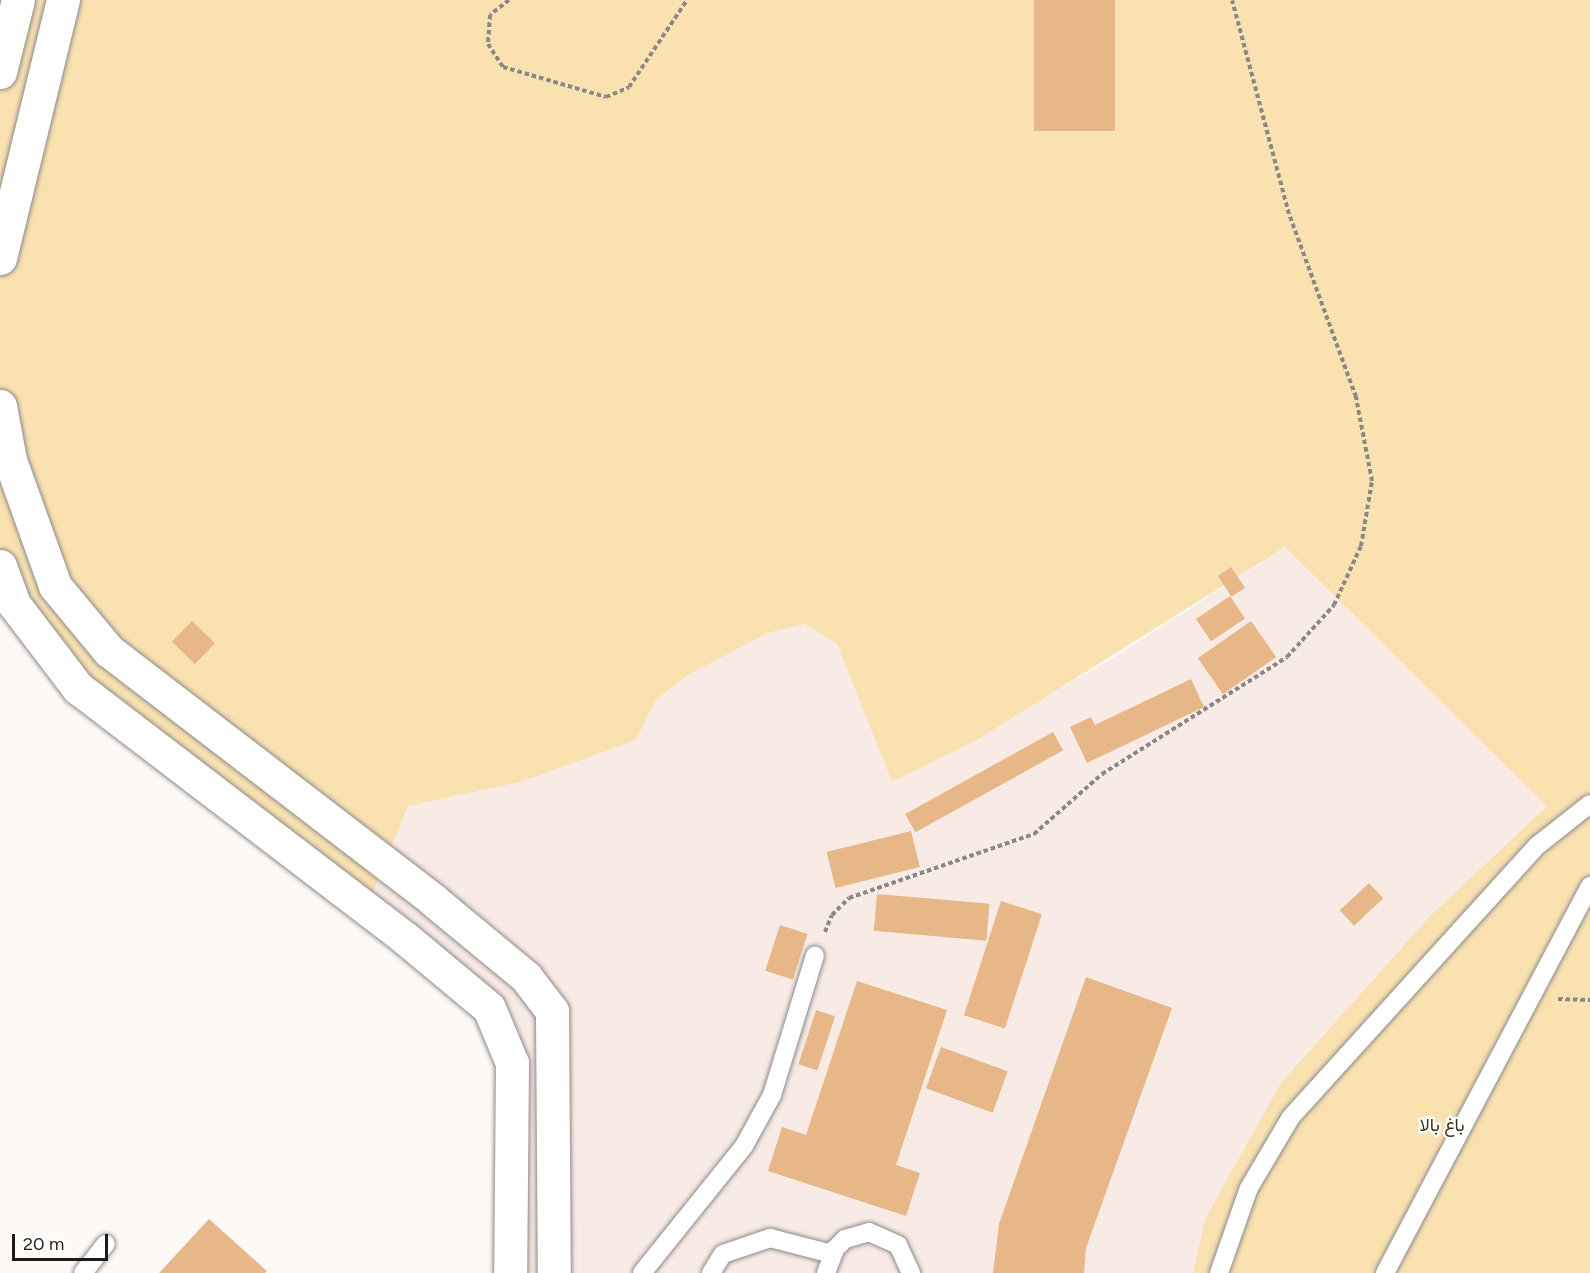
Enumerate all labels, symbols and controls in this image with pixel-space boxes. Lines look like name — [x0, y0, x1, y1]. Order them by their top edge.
park label: باغ بالا — [1419, 1114, 1465, 1136]
scale bar — [15, 1222, 111, 1260]
text: 20 m — [23, 1233, 64, 1255]

